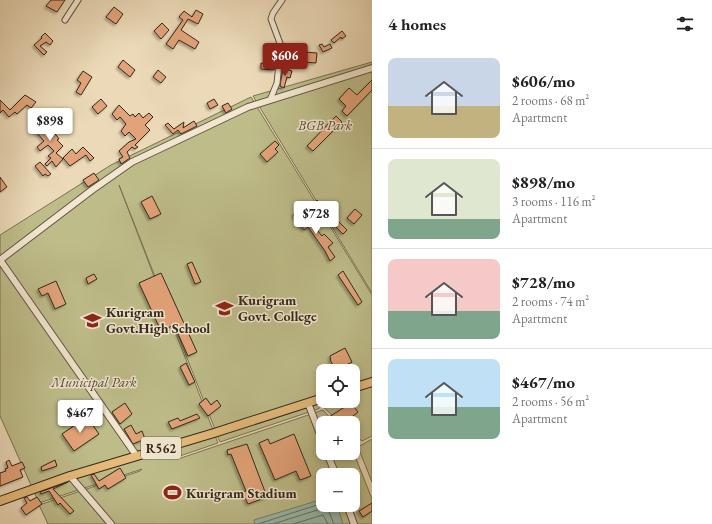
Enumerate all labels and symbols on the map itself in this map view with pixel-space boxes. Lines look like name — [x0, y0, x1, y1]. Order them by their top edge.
pin: $606 — [261, 43, 309, 77]
pin: $898 — [26, 108, 74, 142]
park label: BGB Park — [297, 116, 353, 134]
pin: $728 — [292, 201, 340, 235]
place label: Kurigram Govt. College — [238, 291, 317, 325]
school or university icon: Kurigram Govt. College — [215, 298, 235, 318]
place label: Kurigram Govt.High School — [106, 303, 210, 337]
school or university icon: Kurigram Govt.High School — [83, 310, 103, 330]
park label: Municipal Park — [50, 373, 137, 391]
pin: $467 — [56, 400, 104, 434]
road number: R562 — [141, 437, 181, 459]
sports icon: Kurigram Stadium — [163, 483, 183, 503]
place label: Kurigram Stadium — [186, 484, 297, 502]

